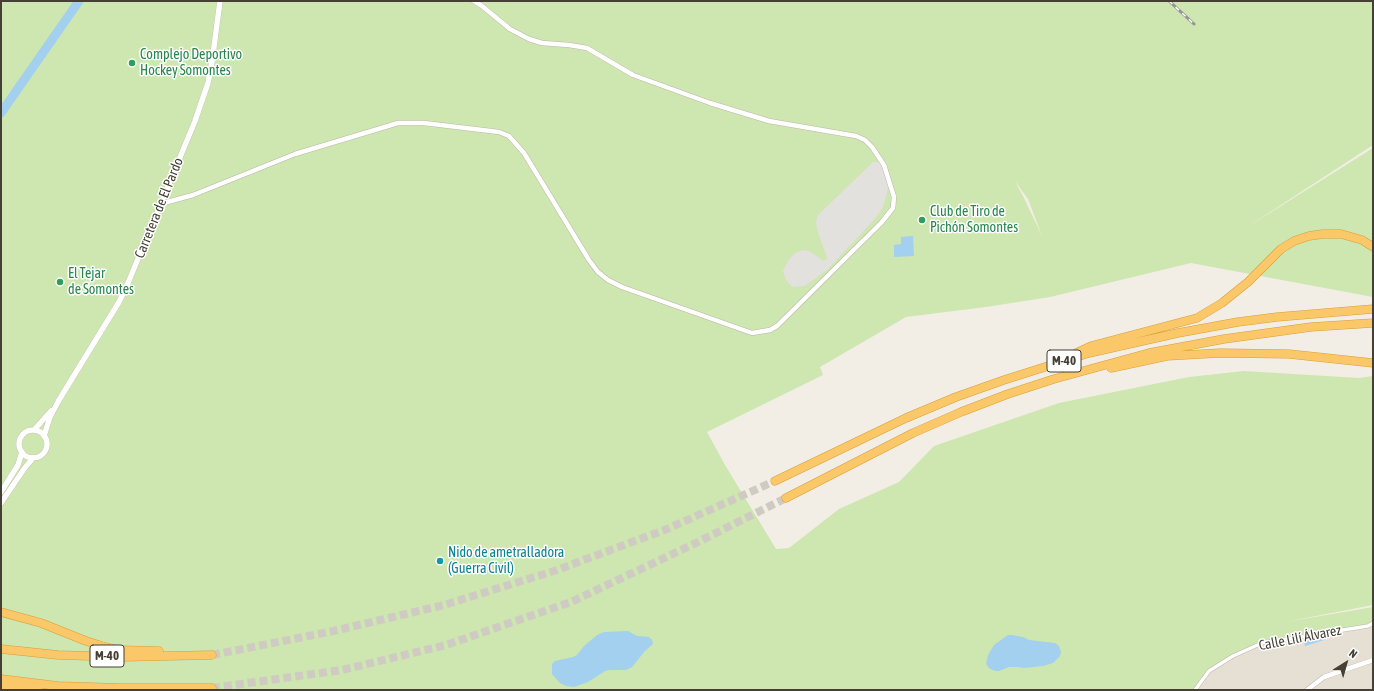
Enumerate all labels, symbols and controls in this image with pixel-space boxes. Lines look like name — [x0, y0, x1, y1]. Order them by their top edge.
place label: Complejo Deportivo Hockey Somontes — [140, 47, 242, 80]
marker: Complejo Deportivo Hockey Somontes — [127, 58, 137, 68]
street label: Carretera de El Pardo — [131, 155, 187, 261]
place label: Club de Tiro de Pichón Somontes — [930, 204, 1018, 236]
marker: Club de Tiro de Pichón Somontes — [917, 215, 927, 225]
place label: El Tejar de Somontes — [68, 266, 134, 298]
marker: El Tejar de Somontes — [55, 277, 65, 287]
road number: M-40 — [1047, 350, 1081, 372]
place label: Nido de ametralladora (Guerra Civil) — [448, 545, 564, 578]
marker: Nido de ametralladora (Guerra Civil) — [435, 556, 445, 566]
street label: Calle Lilí Álvarez — [1257, 622, 1343, 654]
north arrow — [1326, 643, 1366, 683]
road number: M-40 — [90, 645, 124, 667]
text: N — [1347, 647, 1359, 660]

